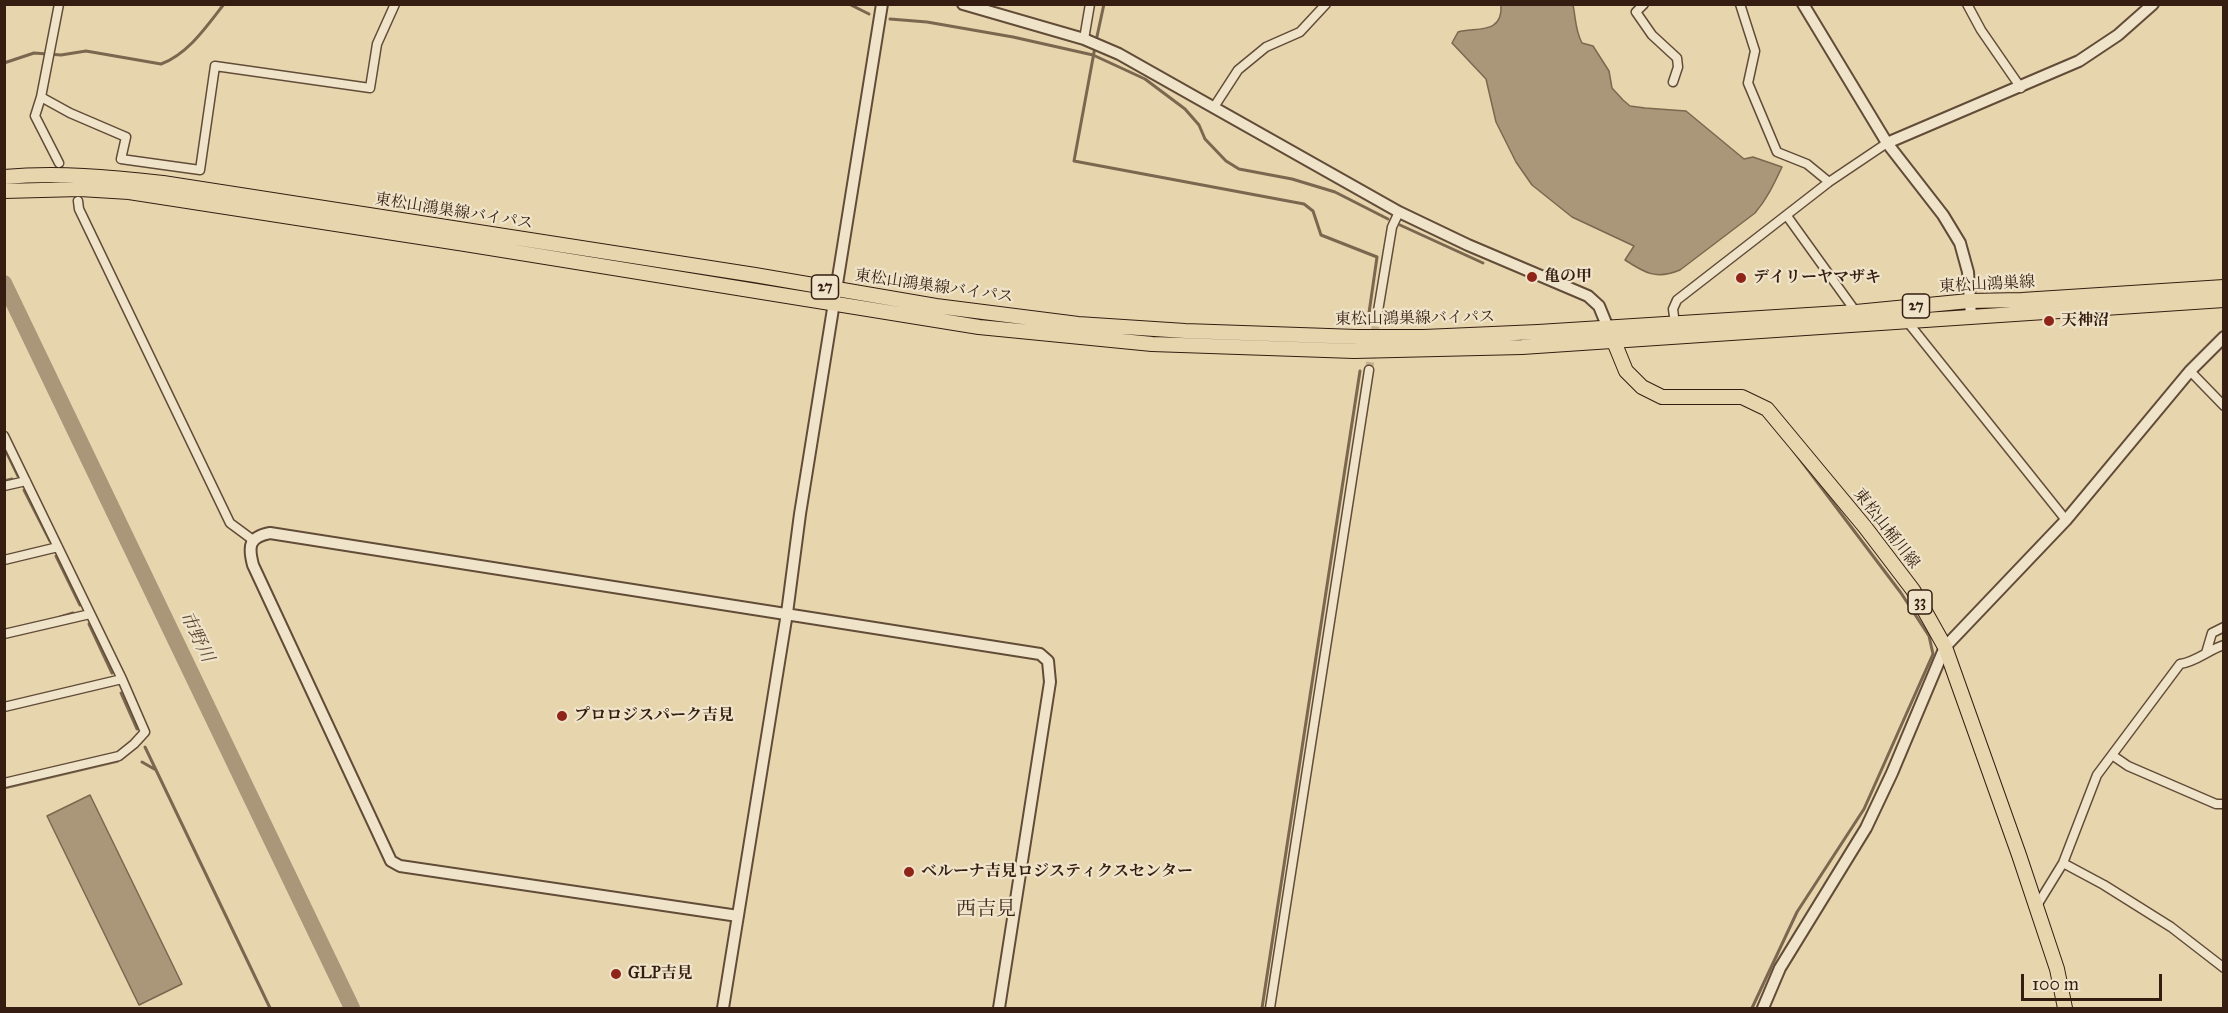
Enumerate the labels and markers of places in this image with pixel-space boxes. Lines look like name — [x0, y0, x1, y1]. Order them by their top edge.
place label: 亀の甲 — [1544, 267, 1592, 287]
place label: デイリーヤマザキ — [1753, 268, 1881, 288]
marker: 亀の甲 — [1525, 270, 1539, 284]
marker: デイリーヤマザキ — [1734, 271, 1748, 285]
place label: 天神沼 — [2061, 311, 2109, 331]
marker: 天神沼 — [2042, 314, 2056, 328]
place label: プロロジスパーク吉見 — [574, 706, 734, 726]
marker: プロロジスパーク吉見 — [555, 709, 569, 723]
place label: ベルーナ吉見ロジスティクスセンター — [921, 862, 1193, 882]
marker: ベルーナ吉見ロジスティクスセンター — [902, 865, 916, 879]
place label: GLP吉見 — [628, 964, 693, 984]
marker: GLP吉見 — [609, 967, 623, 981]

